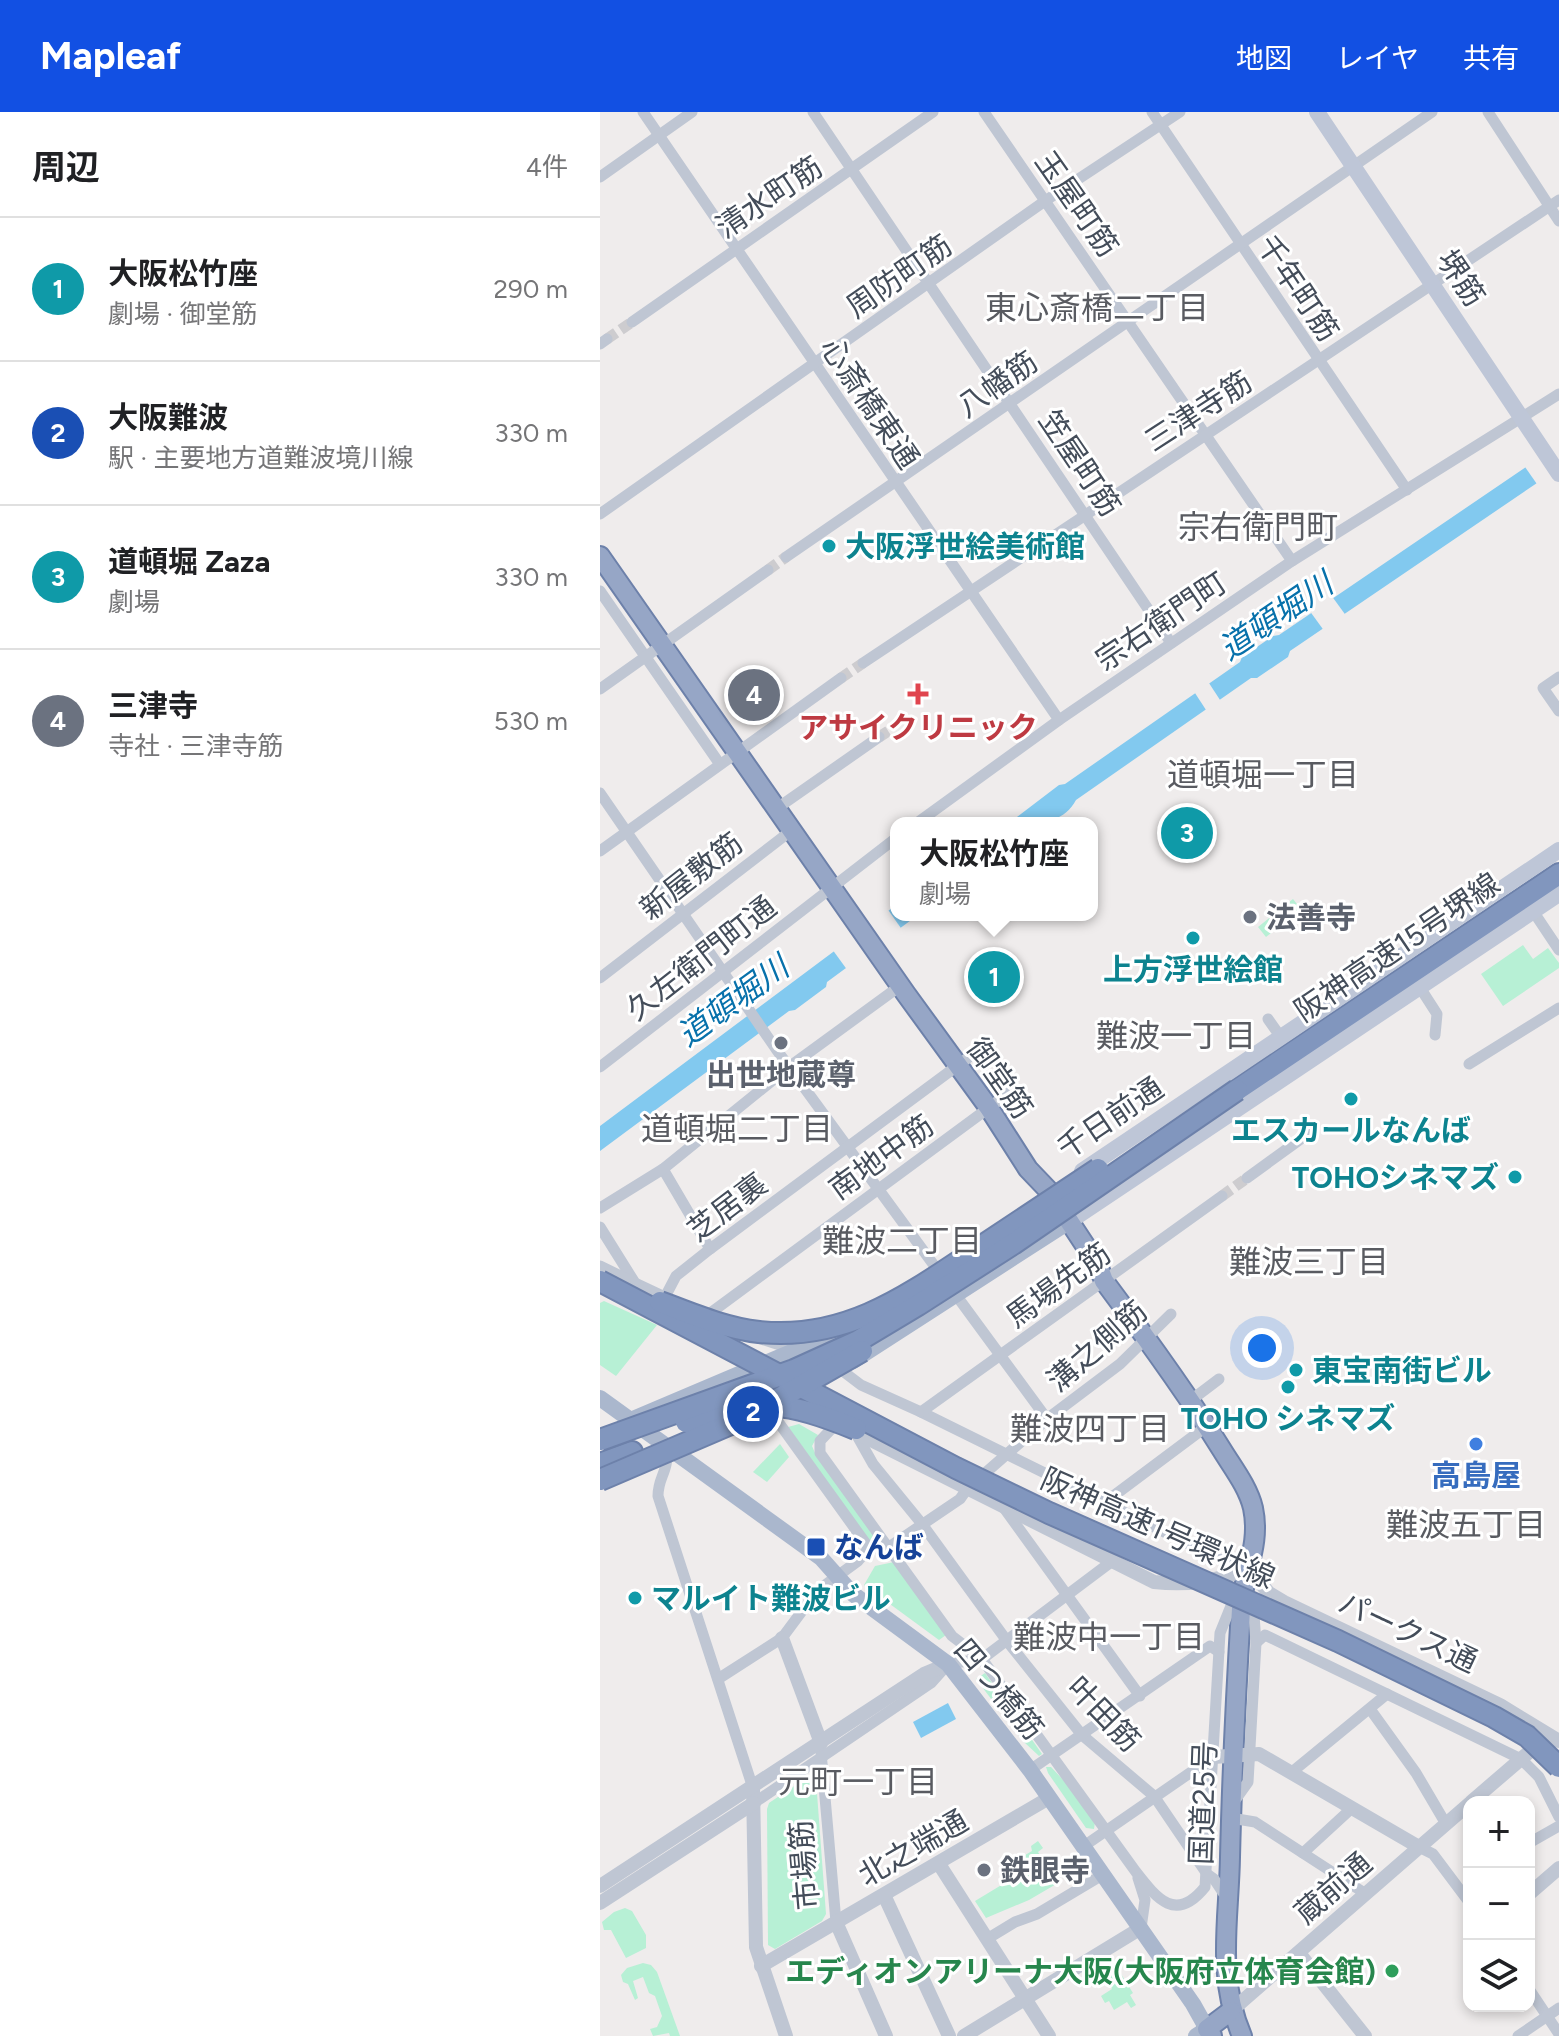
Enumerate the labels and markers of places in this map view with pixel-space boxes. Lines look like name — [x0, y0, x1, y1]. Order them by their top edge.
place label: 大阪浮世絵美術館 — [845, 528, 1085, 565]
marker: 大阪浮世絵美術館 — [820, 537, 838, 555]
pin: 4 — [728, 665, 780, 725]
marker: アサイクリニック — [907, 683, 929, 705]
place label: アサイクリニック — [798, 709, 1038, 746]
pin: 3 — [1161, 803, 1213, 863]
place label: 法善寺 — [1266, 899, 1356, 936]
marker: 法善寺 — [1241, 908, 1259, 926]
marker: 上方浮世絵館 — [1184, 929, 1202, 947]
pin: 1 — [968, 947, 1020, 1007]
place label: 上方浮世絵館 — [1103, 951, 1283, 988]
marker: 出世地蔵尊 — [772, 1034, 790, 1052]
place label: 出世地蔵尊 — [706, 1056, 856, 1093]
marker: エスカールなんば — [1342, 1090, 1360, 1108]
place label: エスカールなんば — [1231, 1112, 1471, 1149]
place label: TOHOシネマズ — [1292, 1159, 1499, 1196]
marker: TOHOシネマズ — [1506, 1168, 1524, 1186]
place label: 東宝南街ビル — [1312, 1352, 1492, 1389]
marker: 東宝南街ビル — [1287, 1361, 1305, 1379]
marker: TOHO シネマズ — [1279, 1378, 1297, 1396]
pin: 2 — [727, 1382, 779, 1442]
place label: TOHO シネマズ — [1181, 1400, 1395, 1437]
marker: 高島屋 — [1467, 1435, 1485, 1453]
place label: 高島屋 — [1431, 1457, 1521, 1494]
place label: なんば — [834, 1529, 924, 1566]
marker: なんば — [805, 1536, 827, 1558]
place label: マルイト難波ビル — [651, 1580, 891, 1617]
marker: マルイト難波ビル — [626, 1589, 644, 1607]
place label: 鉄眼寺 — [1000, 1852, 1090, 1889]
marker: 鉄眼寺 — [975, 1861, 993, 1879]
place label: エディオンアリーナ大阪(大阪府立体育会館) — [785, 1953, 1376, 1990]
marker: エディオンアリーナ大阪(大阪府立体育会館) — [1383, 1962, 1401, 1980]

